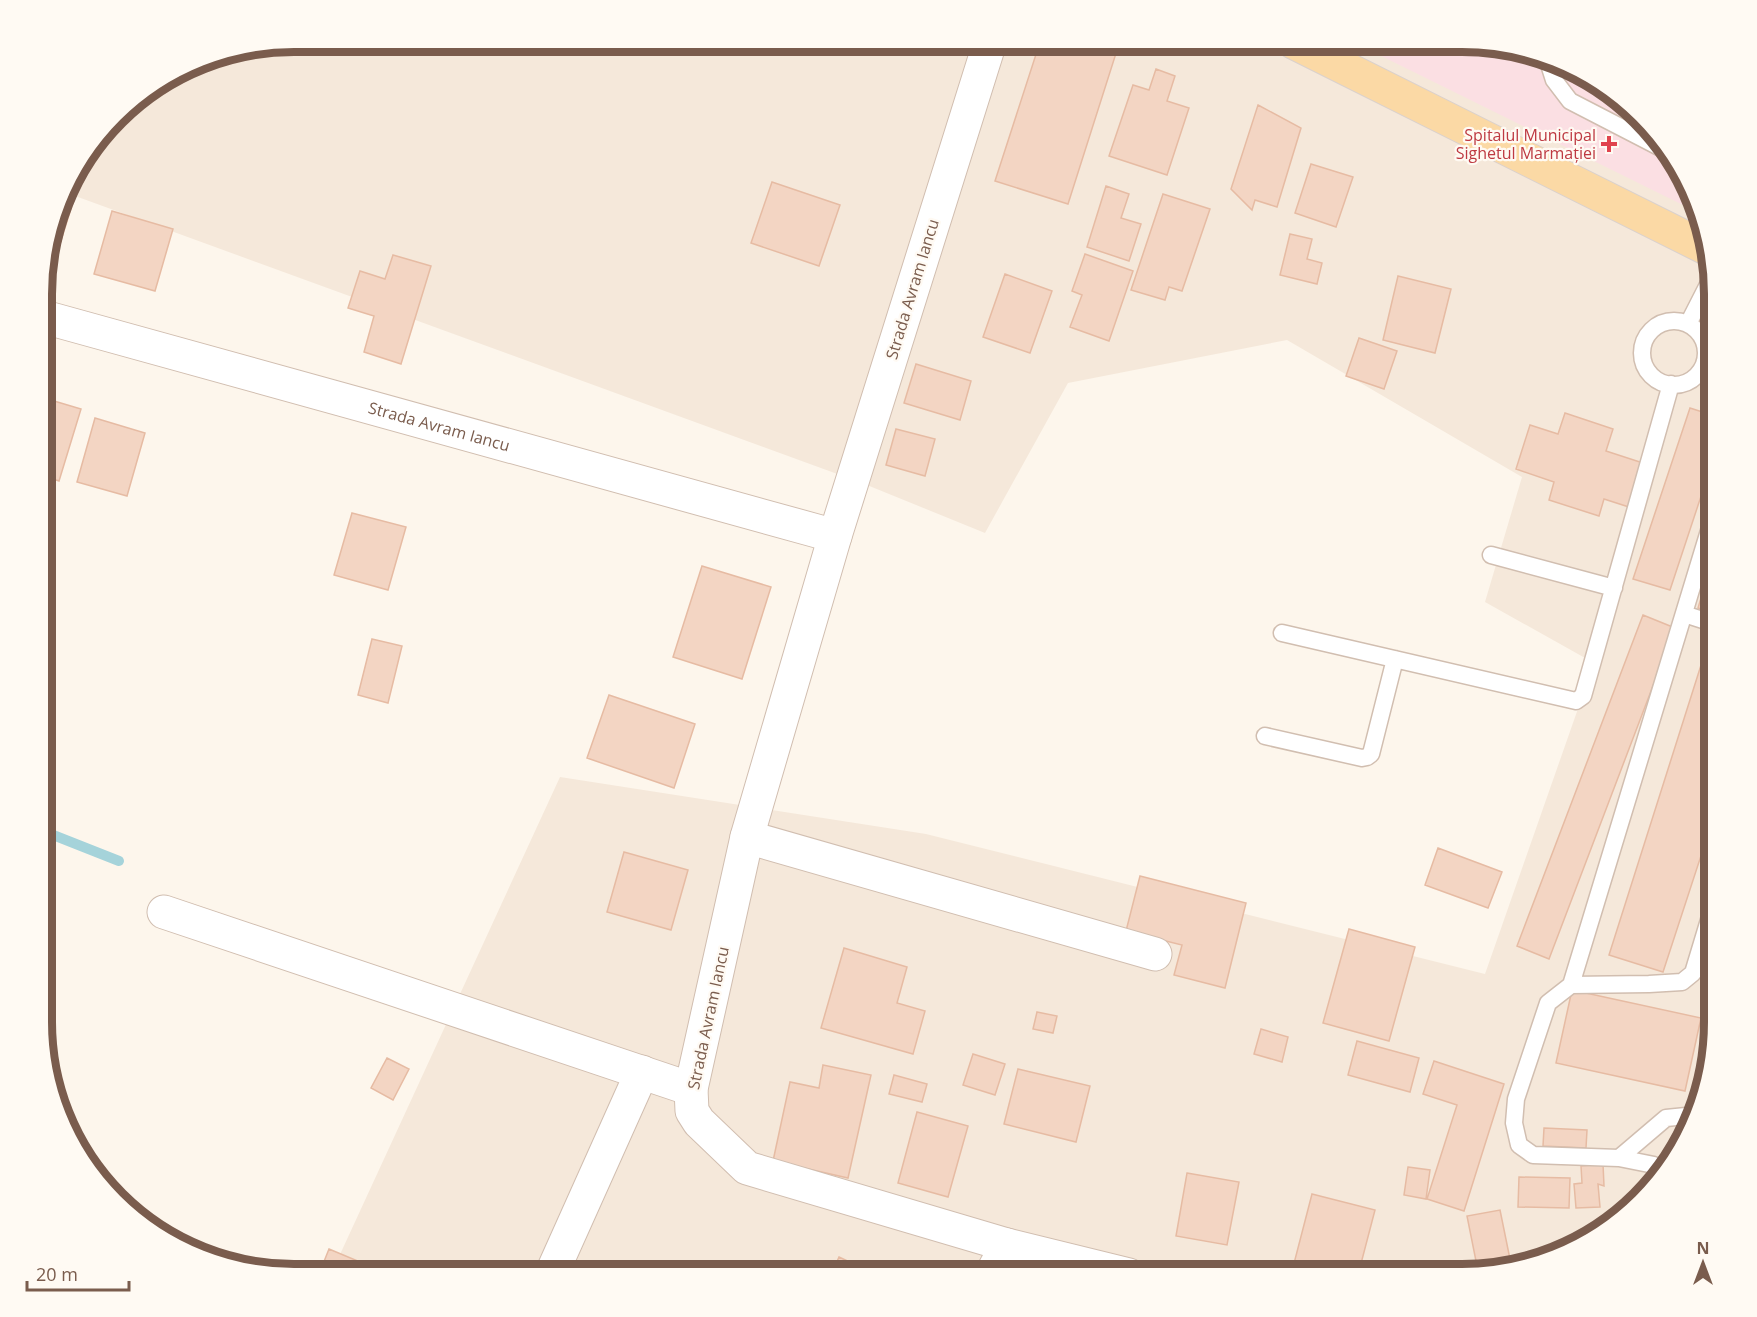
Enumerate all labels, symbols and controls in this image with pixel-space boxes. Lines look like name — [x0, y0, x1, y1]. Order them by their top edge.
place label: Spitalul Municipal Sighetul Marmației — [1456, 124, 1596, 164]
marker: Spitalul Municipal Sighetul Marmației — [1600, 135, 1618, 153]
street label: Strada Avram Iancu — [880, 216, 944, 362]
street label: Strada Avram Iancu — [366, 396, 512, 456]
street label: Strada Avram Iancu — [682, 944, 734, 1092]
north arrow — [1673, 1233, 1733, 1293]
text: N — [1696, 1237, 1710, 1259]
scale bar — [27, 1254, 129, 1292]
text: 20 m — [36, 1262, 78, 1286]

